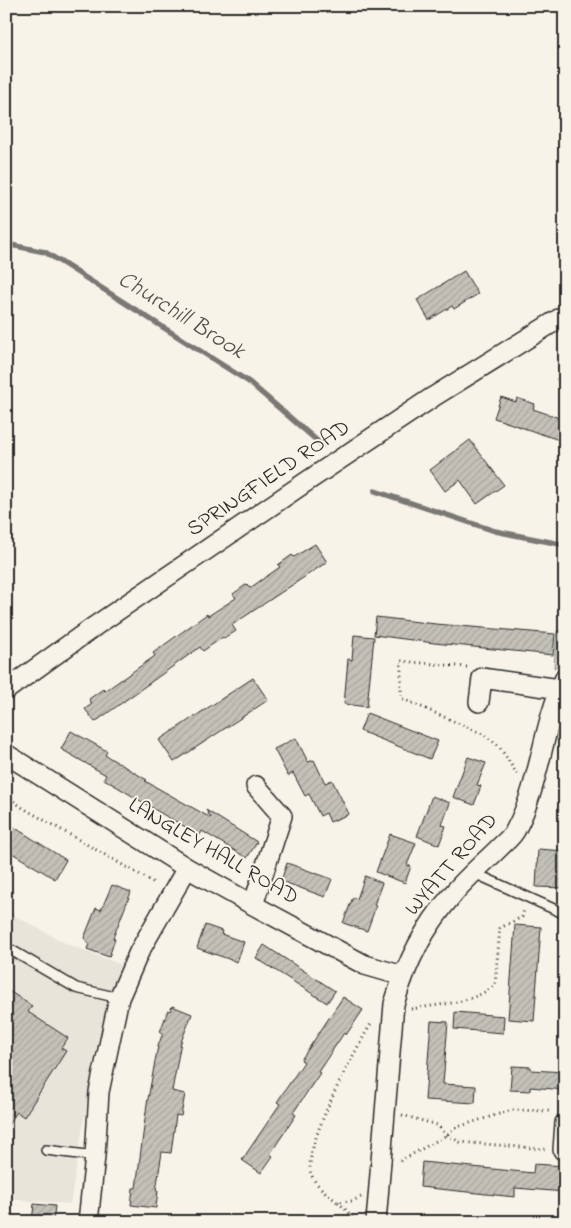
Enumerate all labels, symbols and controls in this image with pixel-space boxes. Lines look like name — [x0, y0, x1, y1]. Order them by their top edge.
water label: Churchill Brook — [110, 263, 253, 370]
street label: SPRINGFIELD ROAD — [181, 412, 357, 546]
street label: LANGLEY HALL ROAD — [122, 790, 304, 914]
street label: WYATT ROAD — [398, 806, 506, 924]

